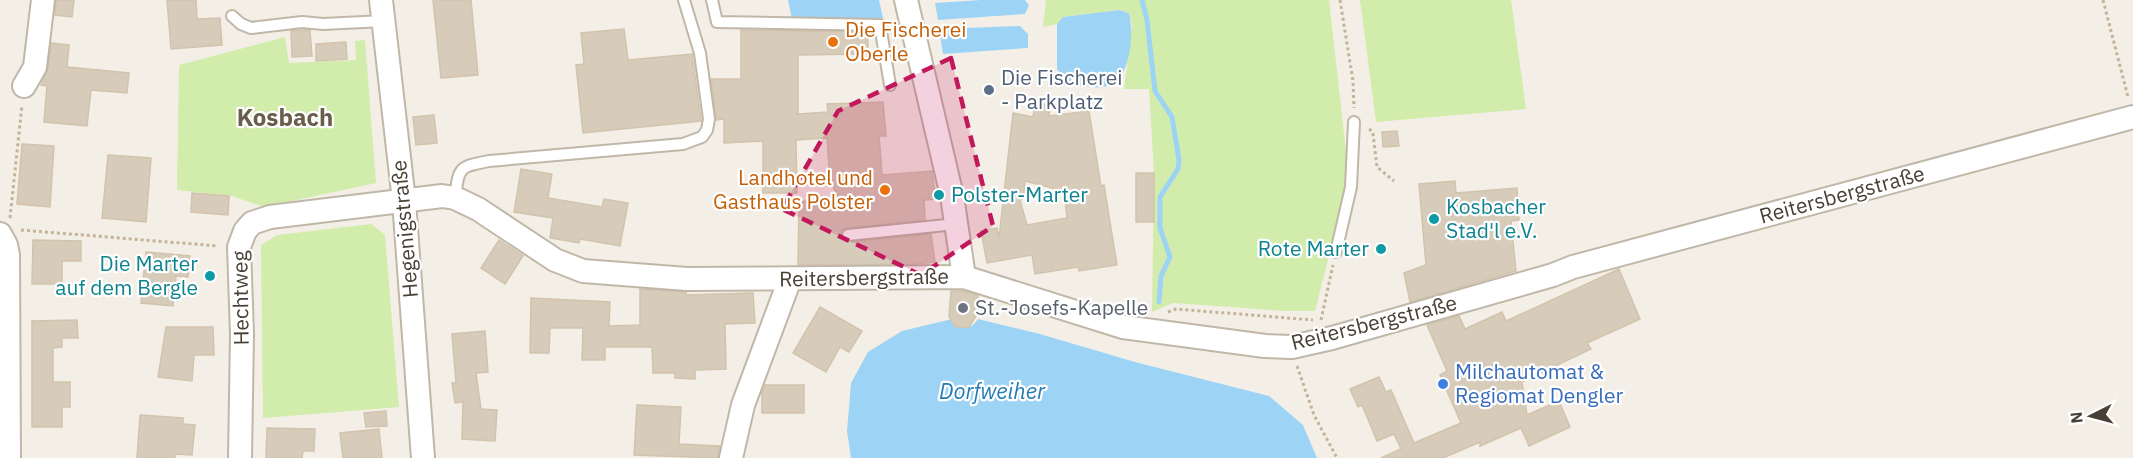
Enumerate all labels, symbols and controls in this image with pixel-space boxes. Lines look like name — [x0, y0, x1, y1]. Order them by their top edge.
place label: Die Fischerei Oberle — [845, 15, 966, 67]
marker: Die Fischerei Oberle — [826, 35, 840, 49]
place label: Die Fischerei - Parkplatz — [1001, 63, 1122, 115]
marker: Die Fischerei - Parkplatz — [982, 83, 996, 97]
district label: Kosbach — [237, 101, 333, 133]
street label: Hegenigstraße — [384, 159, 424, 299]
street label: Reitersbergstraße — [1756, 159, 1927, 230]
place label: Landhotel und Gasthaus Polster — [713, 163, 873, 215]
place label: Polster-Marter — [951, 180, 1088, 208]
marker: Landhotel und Gasthaus Polster — [878, 183, 892, 197]
marker: Polster-Marter — [932, 188, 946, 202]
place label: Kosbacher Stad'l e.V. — [1446, 192, 1546, 244]
marker: Kosbacher Stad'l e.V. — [1427, 212, 1441, 226]
place label: Rote Marter — [1258, 234, 1369, 262]
marker: Rote Marter — [1374, 242, 1388, 256]
place label: Die Marter auf dem Bergle — [55, 249, 198, 301]
street label: Hechtweg — [225, 250, 255, 346]
street label: Reitersbergstraße — [779, 262, 949, 292]
marker: Die Marter auf dem Bergle — [203, 269, 217, 283]
street label: Reitersbergstraße — [1288, 288, 1460, 356]
place label: St.-Josefs-Kapelle — [975, 293, 1148, 321]
marker: St.-Josefs-Kapelle — [956, 301, 970, 315]
place label: Milchautomat & Regiomat Dengler — [1455, 357, 1624, 409]
water label: Dorfweiher — [939, 376, 1046, 405]
marker: Milchautomat & Regiomat Dengler — [1436, 377, 1450, 391]
north arrow — [2061, 386, 2121, 446]
text: N — [2066, 411, 2087, 424]

